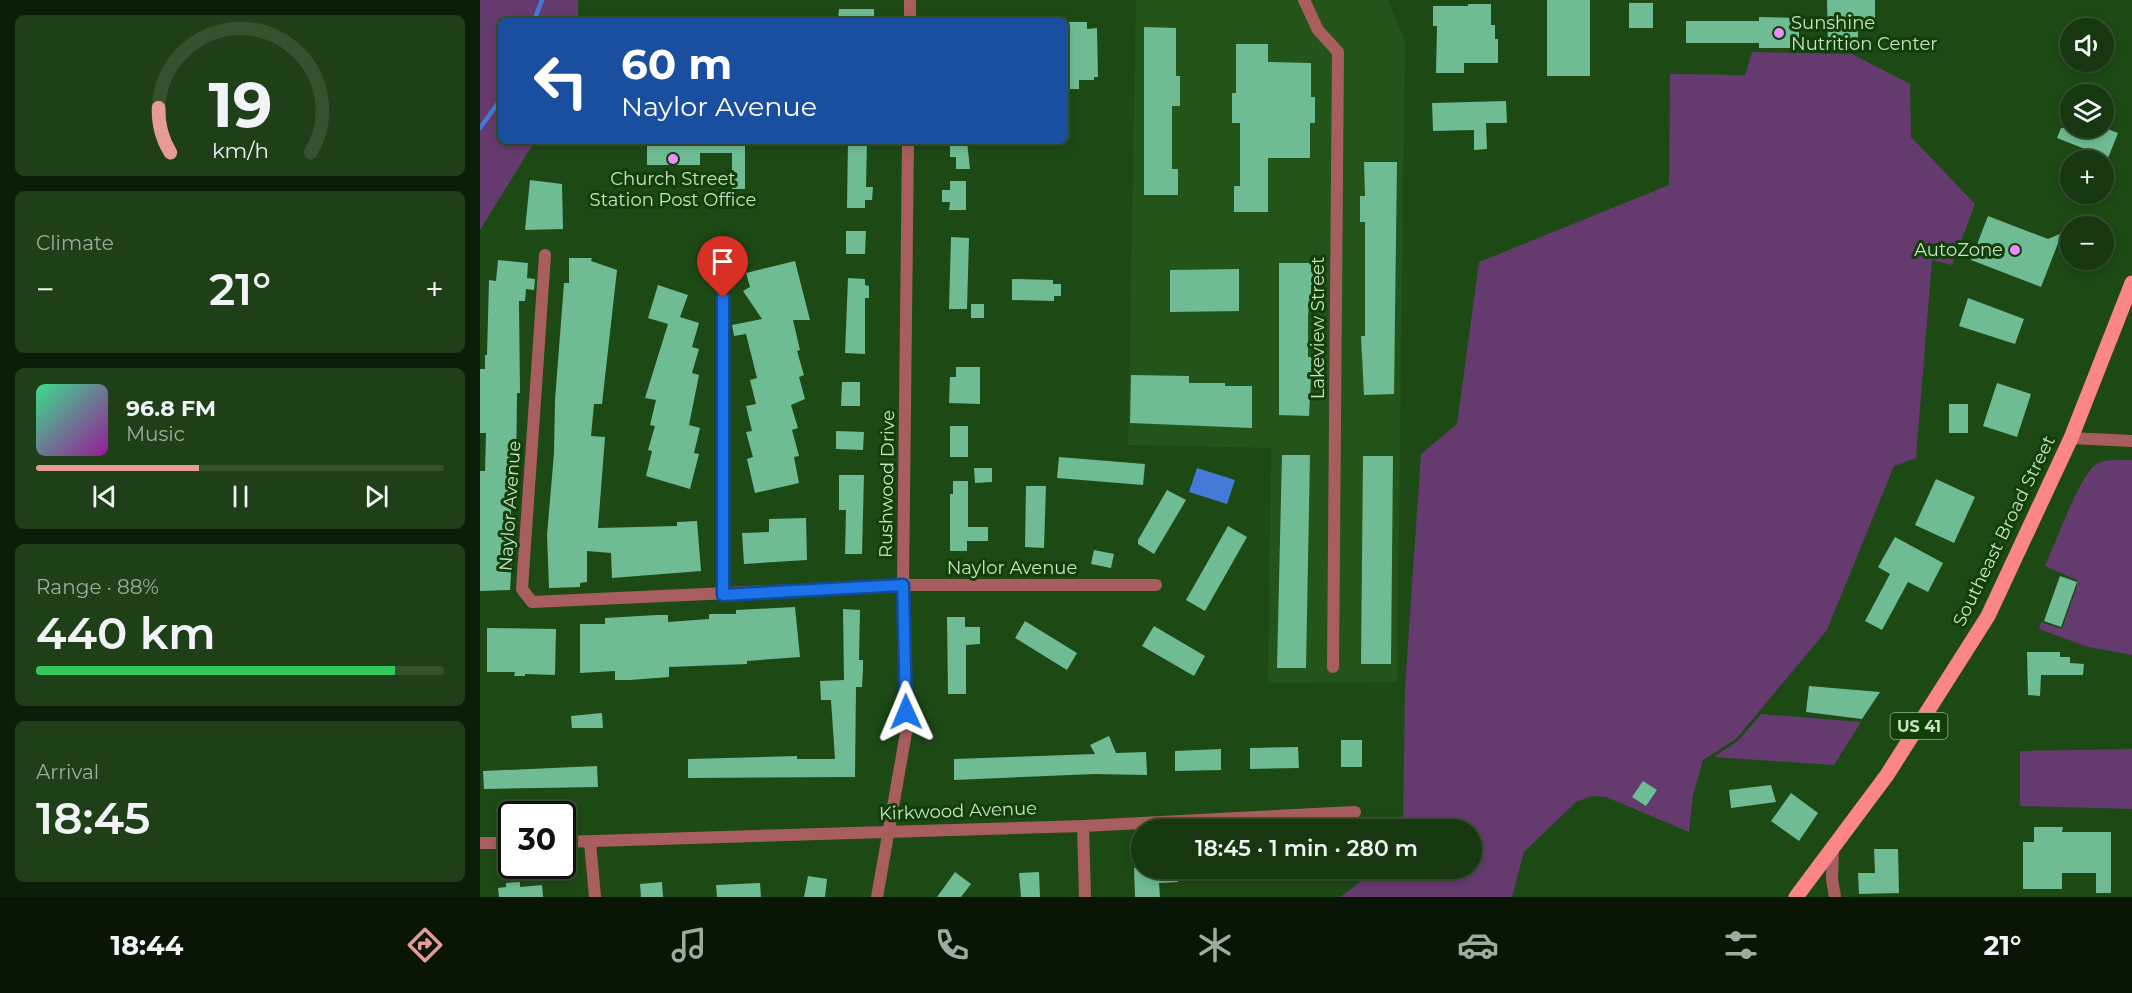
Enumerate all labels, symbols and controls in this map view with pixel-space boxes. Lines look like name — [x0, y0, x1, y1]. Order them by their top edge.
place label: Sunshine Nutrition Center — [1791, 12, 1938, 55]
map controls — [2060, 18, 2114, 270]
button: sound — [2060, 18, 2114, 72]
marker: Sunshine Nutrition Center — [1772, 26, 1786, 40]
text: 60 m — [621, 38, 732, 90]
icon: left — [522, 42, 600, 120]
text: 19 — [208, 67, 272, 143]
button: layers — [2060, 84, 2114, 138]
text: Naylor Avenue — [621, 90, 817, 123]
text: km/h — [211, 137, 269, 163]
button: + — [2060, 150, 2114, 204]
marker: Church Street Station Post Office — [666, 152, 680, 166]
place label: Church Street Station Post Office — [590, 168, 757, 211]
button: − — [2060, 216, 2114, 270]
text: Climate — [36, 231, 114, 255]
pin — [697, 236, 748, 298]
place label: AutoZone — [1914, 239, 2003, 261]
marker: AutoZone — [2008, 243, 2022, 257]
icon: arrive — [706, 245, 739, 278]
street label: Lakeview Street — [1307, 257, 1329, 399]
text: 21° — [209, 261, 271, 316]
text: − — [36, 269, 55, 309]
text: + — [425, 269, 444, 309]
text: 96.8 FM — [126, 395, 216, 422]
street label: Rushwood Drive — [875, 410, 899, 558]
text: Music — [126, 422, 185, 446]
street label: Southeast Broad Street — [1948, 432, 2060, 630]
street label: Naylor Avenue — [494, 440, 526, 572]
icon: previous — [88, 480, 121, 513]
icon: pause — [224, 480, 257, 513]
icon: next — [360, 480, 393, 513]
street label: Naylor Avenue — [947, 557, 1077, 579]
text: Range · 88% — [36, 575, 159, 599]
text: 440 km — [36, 605, 216, 660]
position arrow — [874, 680, 938, 744]
road number: US 41 — [1890, 713, 1948, 739]
text: Arrival — [36, 760, 99, 784]
text: 18:45 — [36, 790, 150, 845]
street label: Kirkwood Avenue — [879, 797, 1037, 825]
speed limit sign: 30 — [498, 801, 576, 879]
text: 18:45 · 1 min · 280 m — [1195, 835, 1418, 862]
icon: directions — [404, 924, 446, 966]
icon: music — [668, 924, 710, 966]
icon: phone — [931, 924, 973, 966]
icon: climate — [1194, 924, 1236, 966]
icon: car — [1457, 924, 1499, 966]
icon: filters — [1720, 924, 1762, 966]
text: 18:44 — [111, 929, 183, 962]
text: 21° — [1984, 929, 2021, 962]

